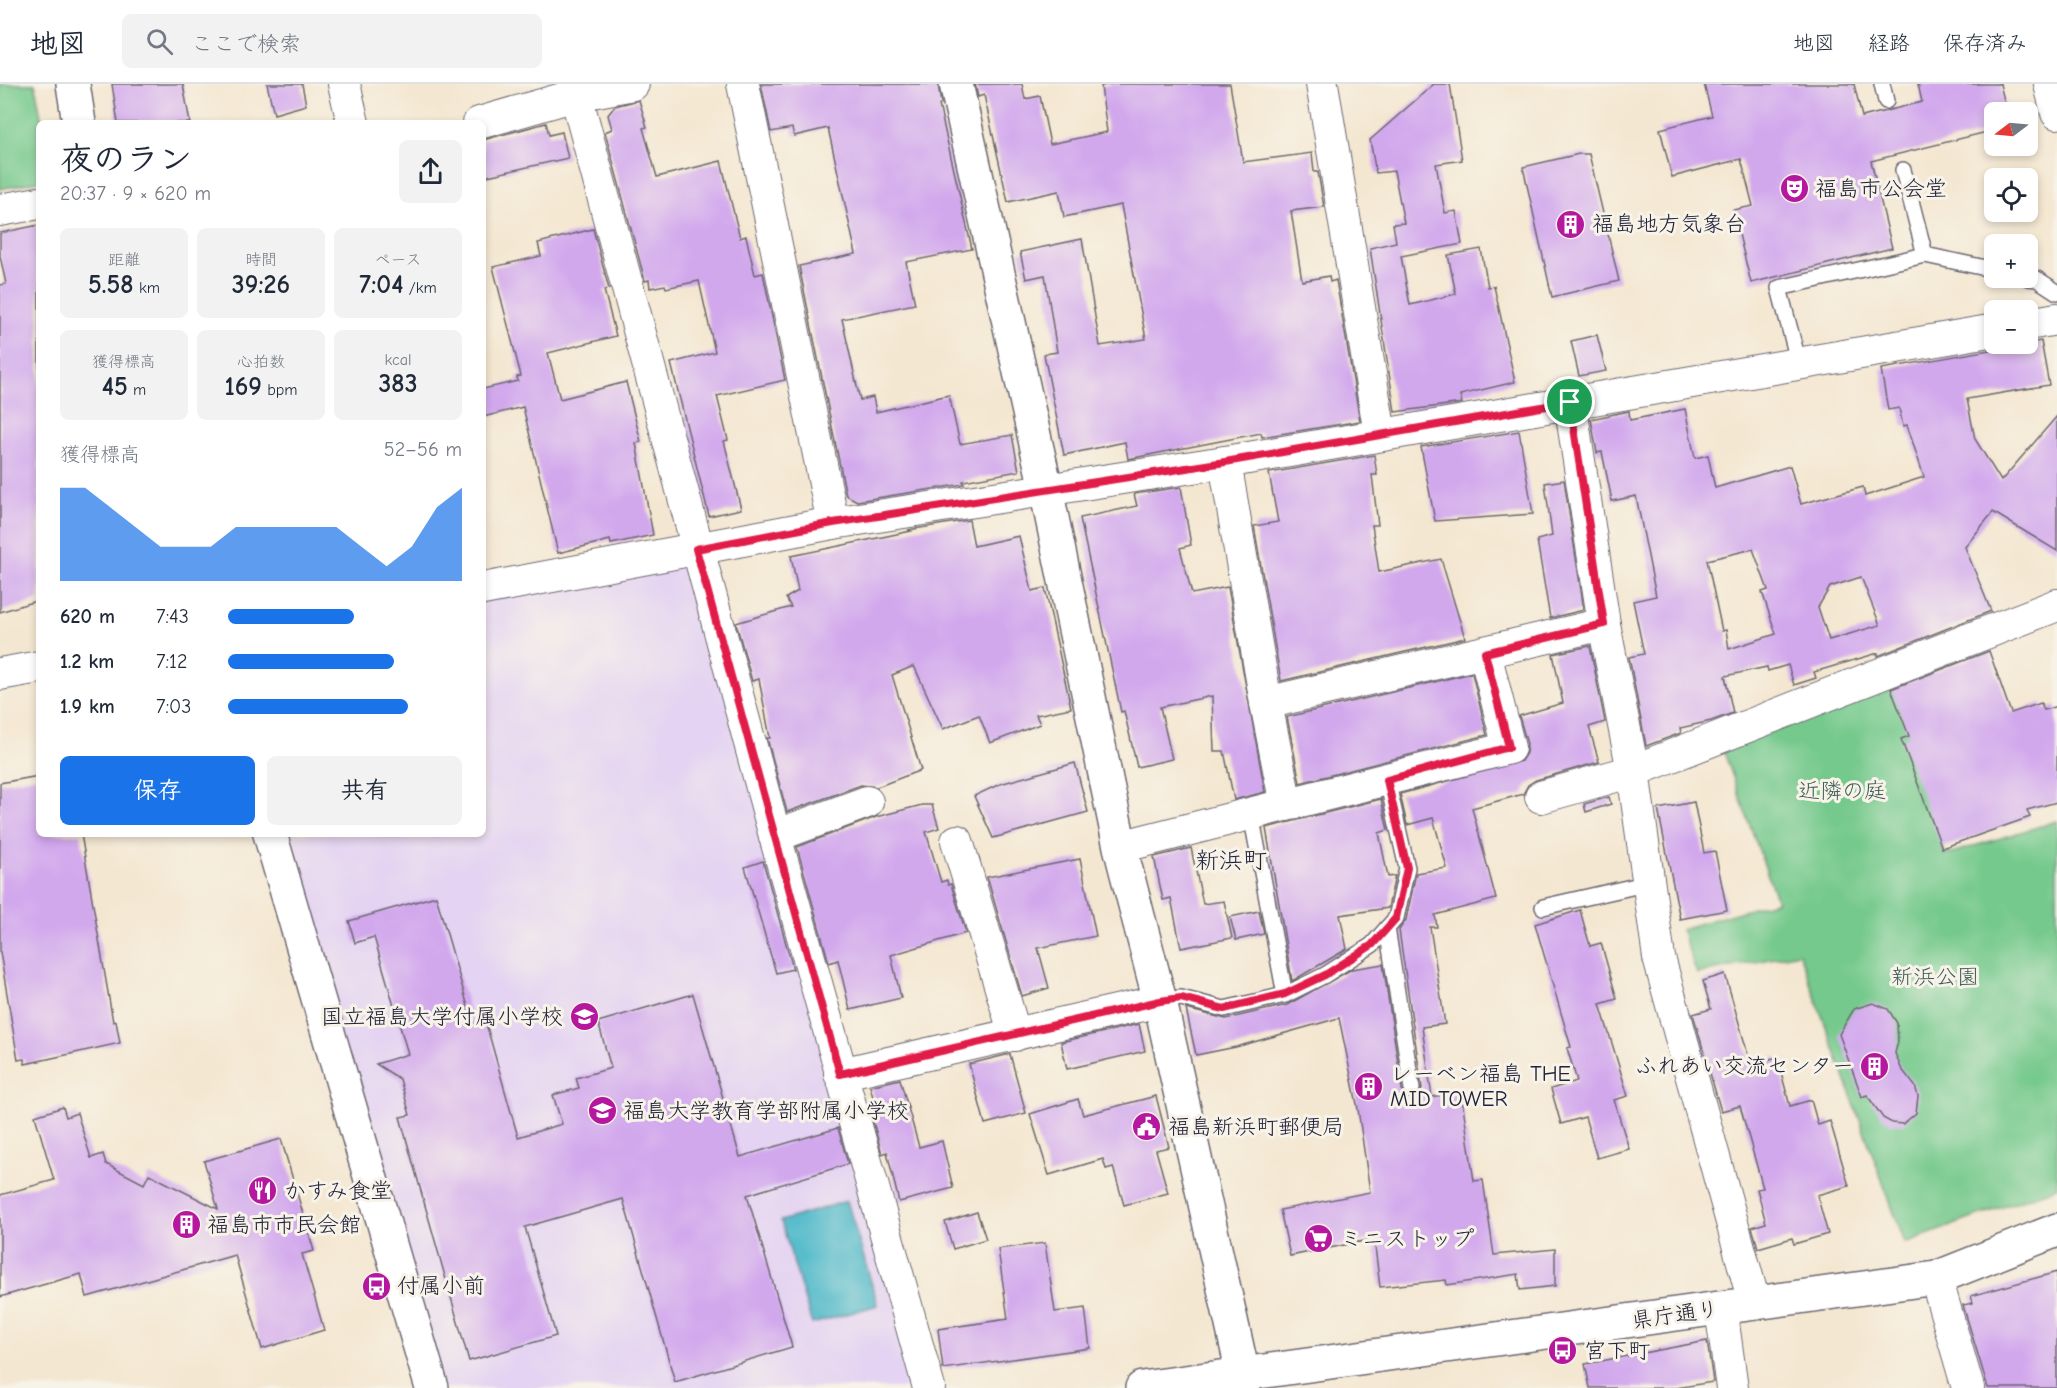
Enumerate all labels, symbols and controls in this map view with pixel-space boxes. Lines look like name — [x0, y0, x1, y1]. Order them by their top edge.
search box — [122, 14, 542, 68]
icon: search — [143, 25, 176, 58]
text: 地図 — [30, 28, 86, 60]
text: ここで検索 — [191, 31, 301, 57]
text: 地図 — [1793, 31, 1835, 55]
text: 経路 — [1868, 31, 1910, 55]
text: 保存済み — [1943, 31, 2027, 55]
north arrow — [1984, 102, 2038, 156]
map controls — [1984, 102, 2038, 354]
text: 夜のラン — [60, 140, 192, 178]
button: share — [399, 140, 462, 203]
button: locate — [1984, 168, 2038, 222]
theatre icon: 福島市公会堂 — [1778, 173, 1810, 205]
place label: 福島市公会堂 — [1815, 176, 1947, 202]
text: 20:37 · 9 × 620 m — [60, 182, 211, 205]
building icon: 福島地方気象台 — [1555, 208, 1587, 240]
place label: 福島地方気象台 — [1592, 211, 1746, 237]
button: + — [1984, 234, 2038, 288]
text: 距離 — [108, 251, 140, 269]
text: 時間 — [245, 251, 277, 269]
text: ペース — [374, 251, 422, 269]
text: 5.58 — [88, 270, 134, 300]
text: 39:26 — [232, 270, 290, 300]
text: 7:04 — [359, 270, 403, 300]
text: km — [134, 279, 160, 297]
text: /km — [403, 279, 437, 297]
button: − — [1984, 300, 2038, 354]
text: kcal — [385, 351, 411, 369]
text: 獲得標高 — [92, 353, 156, 371]
text: 心拍数 — [237, 353, 285, 371]
text: 383 — [379, 369, 417, 399]
text: 45 — [102, 372, 128, 402]
text: 169 — [224, 372, 262, 402]
pin — [1544, 376, 1595, 427]
text: m — [128, 381, 146, 399]
text: bpm — [262, 381, 298, 399]
icon: arrive — [1553, 385, 1586, 418]
text: 52–56 m — [384, 438, 462, 461]
text: 獲得標高 — [60, 443, 140, 466]
text: 620 m — [60, 605, 115, 628]
text: 7:43 — [156, 605, 189, 628]
text: 1.2 km — [60, 650, 114, 673]
text: 7:12 — [156, 650, 187, 673]
text: 1.9 km — [60, 695, 115, 718]
text: 7:03 — [156, 695, 191, 718]
button: 保存 — [60, 756, 255, 825]
button: 共有 — [267, 756, 462, 825]
park label: 近隣の庭 — [1798, 778, 1886, 804]
district label: 新浜町 — [1195, 846, 1267, 874]
park label: 新浜公園 — [1891, 964, 1979, 990]
school or university icon: 国立福島大学付属小学校 — [568, 1001, 600, 1033]
place label: 国立福島大学付属小学校 — [321, 1004, 563, 1030]
building icon: ふれあい交流センター — [1859, 1050, 1891, 1082]
place label: ふれあい交流センター — [1635, 1053, 1854, 1079]
place label: レーベン福島 THE MID TOWER — [1390, 1061, 1571, 1112]
building icon: レーベン福島 THE MID TOWER — [1353, 1071, 1385, 1103]
school or university icon: 福島大学教育学部附属小学校 — [586, 1095, 618, 1127]
place label: 福島大学教育学部附属小学校 — [623, 1098, 909, 1124]
public building icon: 福島新浜町郵便局 — [1131, 1111, 1163, 1143]
place label: 福島新浜町郵便局 — [1168, 1114, 1344, 1140]
restaurant icon: かすみ食堂 — [247, 1175, 279, 1207]
place label: かすみ食堂 — [284, 1178, 392, 1204]
building icon: 福島市市民会館 — [170, 1209, 202, 1241]
place label: 福島市市民会館 — [207, 1212, 361, 1238]
supermarket icon: ミニストップ — [1303, 1223, 1335, 1255]
place label: ミニストップ — [1340, 1226, 1474, 1252]
bus stop icon: 付属小前 — [360, 1270, 392, 1302]
place label: 付属小前 — [397, 1273, 485, 1299]
street label: 県庁通り — [1630, 1296, 1720, 1334]
bus stop icon: 宮下町 — [1547, 1335, 1579, 1367]
place label: 宮下町 — [1584, 1338, 1650, 1364]

